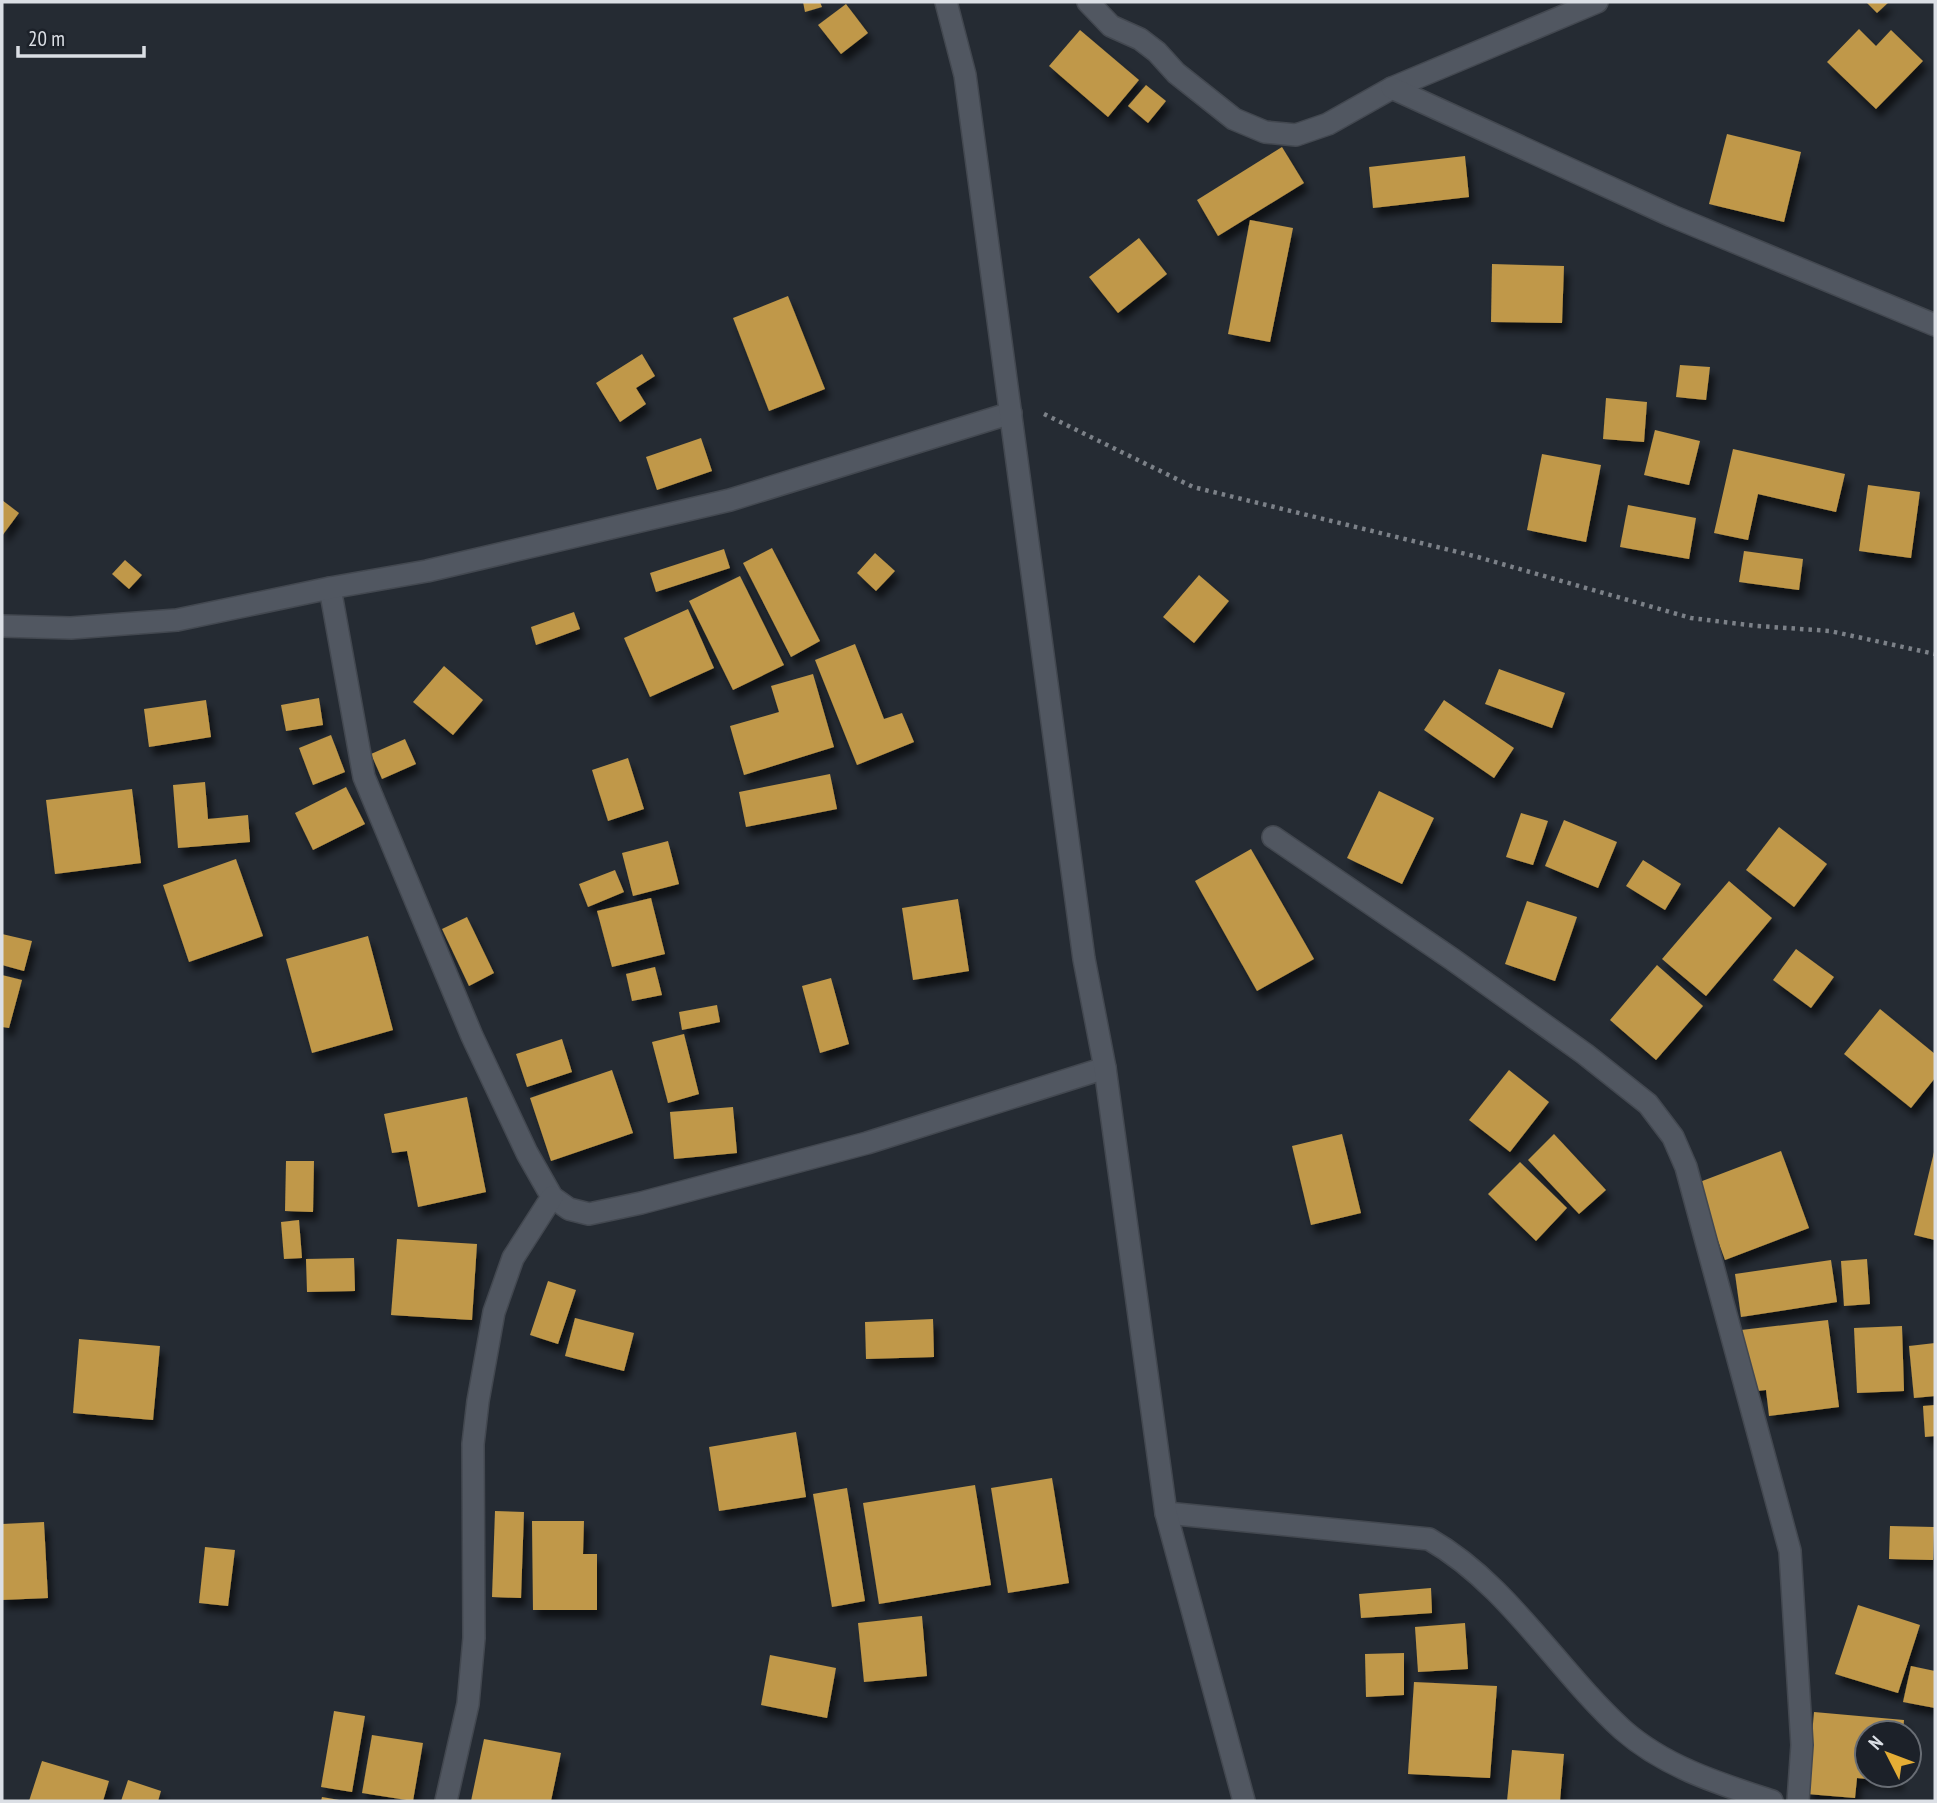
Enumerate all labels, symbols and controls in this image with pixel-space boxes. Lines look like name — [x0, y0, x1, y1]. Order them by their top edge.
scale bar — [18, 14, 144, 58]
text: 20 m — [28, 25, 65, 52]
north arrow — [1853, 1719, 1923, 1789]
text: N — [1863, 1731, 1888, 1754]

